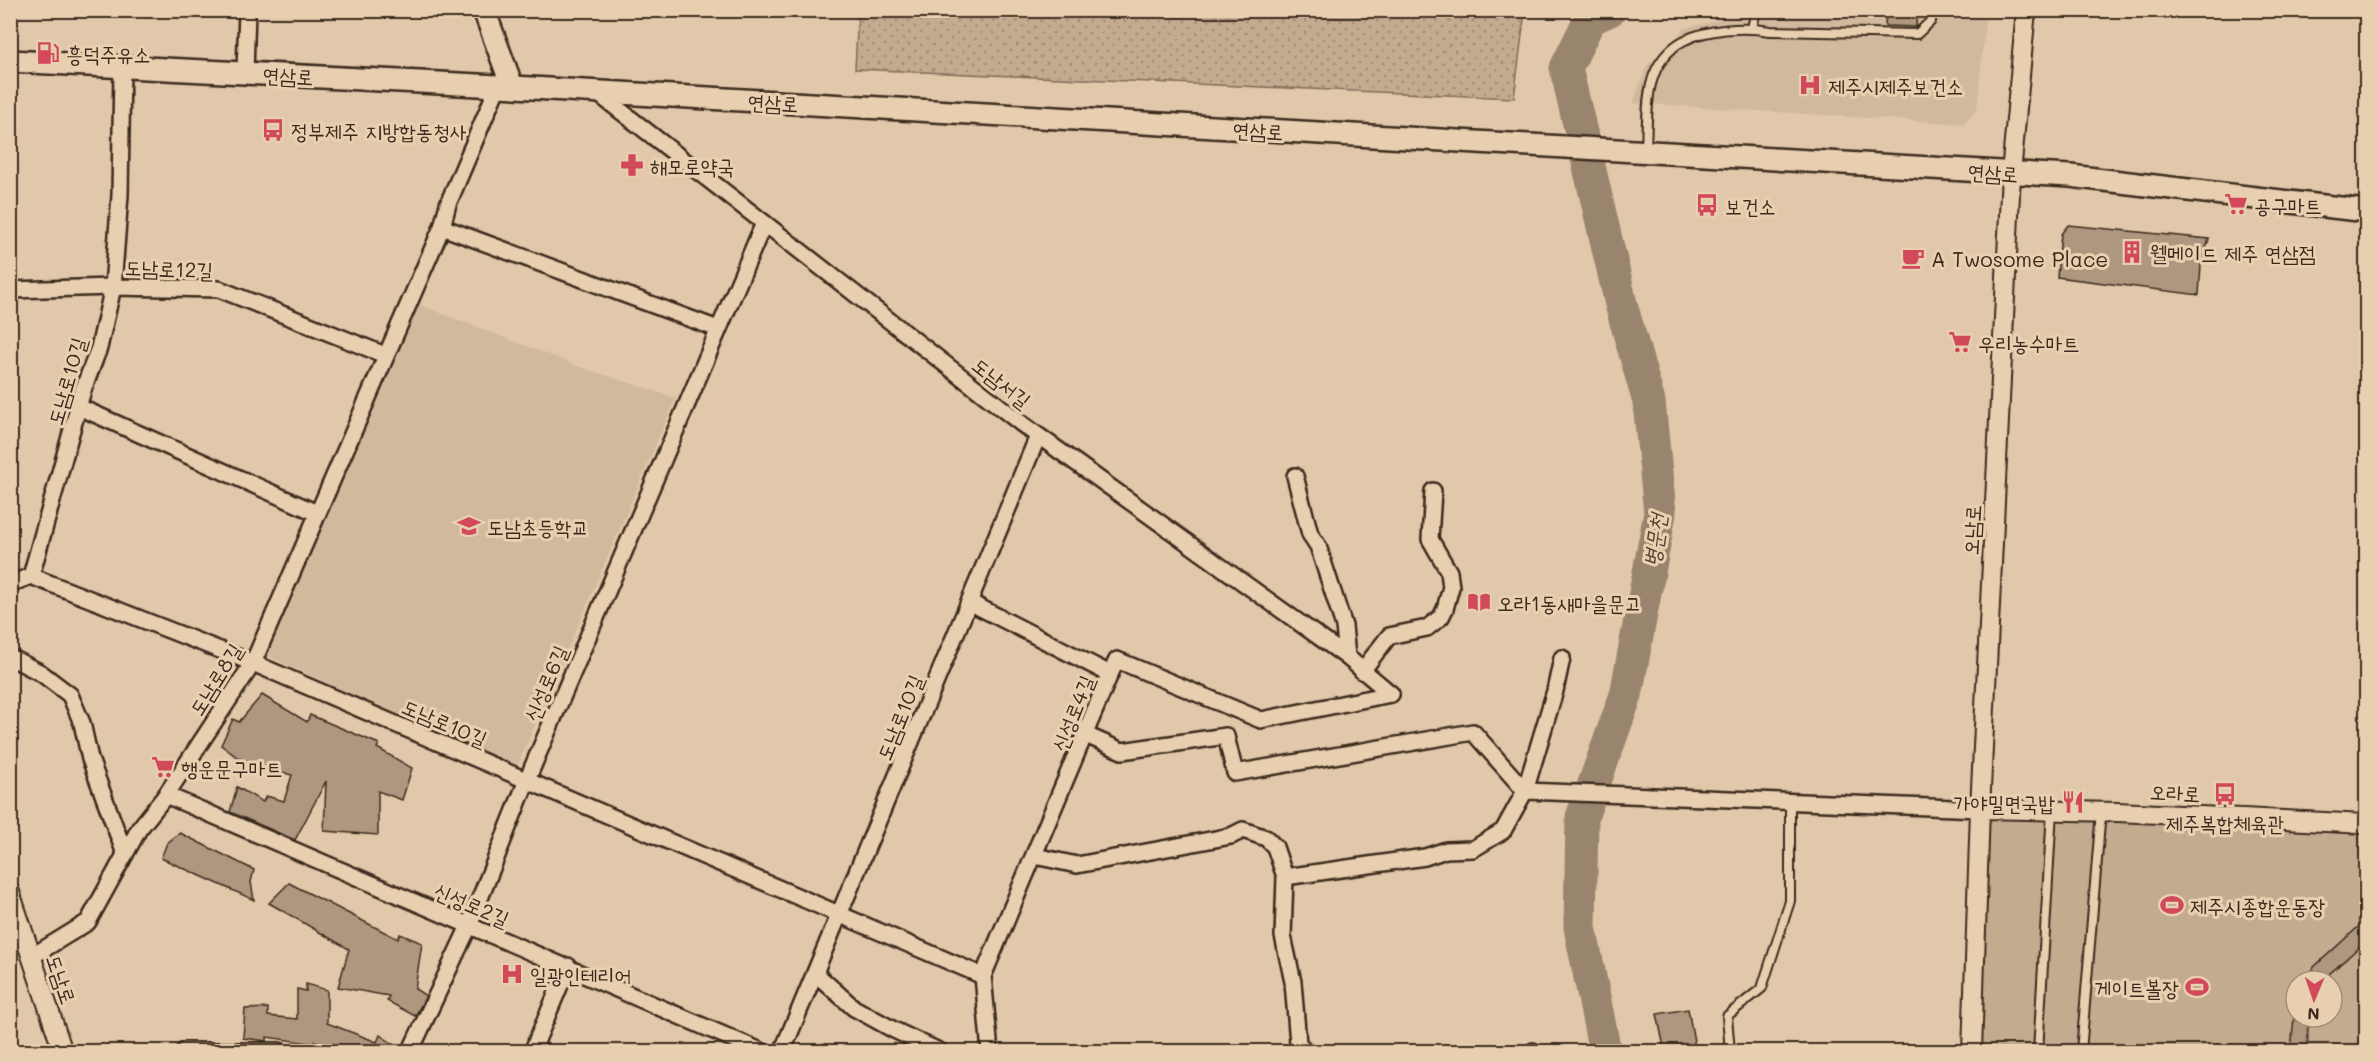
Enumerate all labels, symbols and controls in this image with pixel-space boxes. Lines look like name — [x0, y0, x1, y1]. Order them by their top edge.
fuel station icon: 흥덕주유소 — [35, 40, 61, 66]
place label: 흥덕주유소 — [66, 40, 151, 67]
street label: 연삼로 — [262, 60, 314, 90]
hospital icon: 제주시제주보건소 — [1797, 72, 1823, 98]
place label: 제주시제주보건소 — [1828, 72, 1963, 99]
street label: 연삼로 — [747, 87, 799, 117]
street label: 연삼로 — [1232, 115, 1284, 145]
bus stop icon: 정부제주 지방합동청사 — [260, 117, 286, 143]
place label: 정부제주 지방합동청사 — [291, 117, 467, 144]
pharmacy icon: 해모로약국 — [619, 152, 645, 178]
place label: 해모로약국 — [650, 152, 735, 179]
street label: 연삼로 — [1967, 157, 2019, 187]
supermarket icon: 공구마트 — [2223, 191, 2249, 217]
place label: 공구마트 — [2254, 191, 2322, 218]
bus stop icon: 보건소 — [1694, 192, 1720, 218]
place label: 보건소 — [1725, 192, 1776, 219]
building icon: 웰메이드 제주 연삼점 — [2119, 239, 2145, 265]
place label: 웰메이드 제주 연삼점 — [2150, 239, 2316, 266]
cafe icon: A Twosome Place — [1900, 245, 1926, 271]
place label: A Twosome Place — [1931, 245, 2108, 272]
street label: 도남로12길 — [124, 253, 214, 283]
supermarket icon: 우리농수마트 — [1947, 329, 1973, 355]
place label: 우리농수마트 — [1978, 329, 2079, 356]
street label: 도남로10길 — [41, 334, 91, 428]
street label: 도남서길 — [967, 351, 1037, 414]
street label: 오남로 — [1956, 504, 1986, 556]
water label: 병문천 — [1636, 509, 1672, 568]
school or university icon: 도남초등학교 — [456, 513, 482, 539]
place label: 도남초등학교 — [487, 513, 588, 540]
library icon: 오라1동새마을문고 — [1466, 589, 1492, 615]
place label: 오라1동새마을문고 — [1497, 589, 1642, 616]
street label: 도남로8길 — [182, 638, 248, 720]
street label: 신성로6길 — [517, 641, 573, 725]
street label: 도남로10길 — [870, 670, 928, 764]
street label: 신성로4길 — [1045, 671, 1100, 755]
street label: 도남로10길 — [398, 692, 492, 752]
supermarket icon: 행운문구마트 — [150, 754, 176, 780]
place label: 행운문구마트 — [181, 754, 282, 781]
street label: 오라로 — [2149, 777, 2201, 807]
bus stop icon: 제주복합체육관 — [2212, 781, 2238, 807]
place label: 가야밀면국밥 — [1954, 789, 2055, 816]
restaurant icon: 가야밀면국밥 — [2060, 789, 2086, 815]
place label: 제주복합체육관 — [2166, 809, 2284, 836]
street label: 신성로2길 — [430, 876, 514, 932]
sports icon: 제주시종합운동장 — [2159, 892, 2185, 918]
place label: 제주시종합운동장 — [2190, 892, 2325, 919]
street label: 도남로 — [41, 951, 83, 1007]
hospital icon: 일광인테리어 — [499, 961, 525, 987]
place label: 일광인테리어 — [530, 961, 631, 988]
north arrow — [2284, 969, 2344, 1029]
place label: 게이트볼장 — [2095, 974, 2179, 1001]
sports icon: 게이트볼장 — [2184, 974, 2210, 1000]
text: N — [2307, 1004, 2320, 1025]

